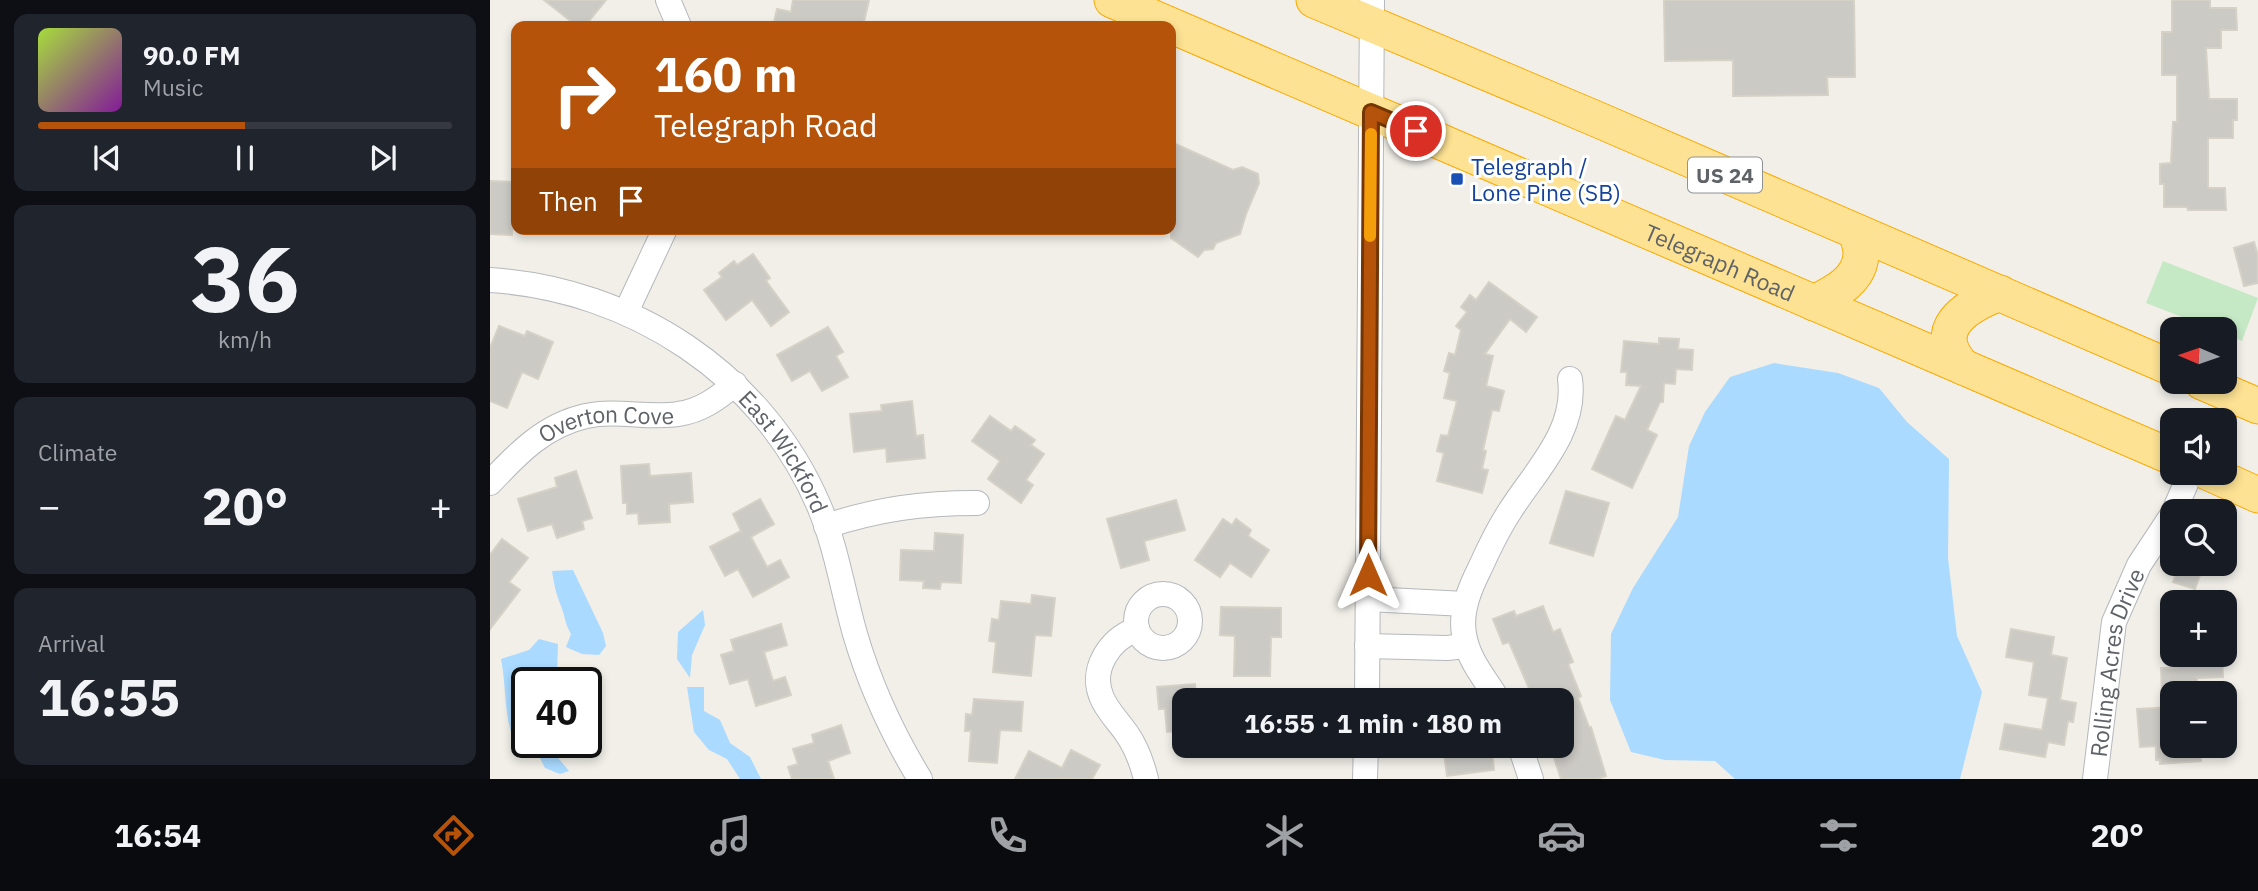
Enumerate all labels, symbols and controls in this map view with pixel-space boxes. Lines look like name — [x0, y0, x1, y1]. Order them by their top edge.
text: 90.0 FM — [143, 38, 241, 72]
text: 160 m — [654, 42, 798, 105]
icon: right — [539, 49, 630, 140]
text: Music — [143, 72, 203, 102]
pin — [1386, 101, 1446, 161]
text: Telegraph Road — [654, 104, 878, 146]
icon: arrive — [1397, 112, 1435, 150]
icon: previous — [88, 139, 126, 177]
icon: pause — [226, 139, 264, 177]
icon: next — [364, 139, 402, 177]
place label: Telegraph / Lone Pine (SB) — [1471, 151, 1621, 207]
road number: US 24 — [1688, 158, 1762, 192]
marker: Telegraph / Lone Pine (SB) — [1449, 171, 1465, 187]
icon: arrive — [612, 182, 650, 220]
text: Then — [539, 184, 598, 218]
street label: Telegraph Road — [1640, 216, 1800, 308]
text: 36 — [190, 219, 300, 337]
north arrow — [2160, 317, 2236, 394]
map controls — [2160, 317, 2237, 758]
text: km/h — [218, 324, 272, 354]
street label: East Wickford — [733, 383, 835, 517]
street label: Overton Cove — [532, 398, 675, 449]
button: sound — [2160, 408, 2237, 485]
text: Climate — [38, 437, 117, 467]
text: 20° — [202, 472, 288, 539]
text: − — [38, 481, 61, 530]
text: + — [429, 481, 452, 530]
button: search — [2160, 499, 2237, 576]
position arrow — [1331, 538, 1405, 612]
street label: Rolling Acres Drive — [2083, 563, 2151, 759]
button: + — [2160, 590, 2237, 667]
text: Arrival — [38, 628, 105, 658]
text: 16:55 — [38, 663, 180, 730]
speed limit sign: 40 — [511, 667, 602, 758]
button: − — [2160, 681, 2237, 758]
text: 16:55 · 1 min · 180 m — [1244, 706, 1502, 740]
icon: directions — [429, 811, 478, 860]
icon: music — [706, 811, 755, 860]
icon: phone — [983, 811, 1032, 860]
icon: climate — [1260, 811, 1309, 860]
icon: car — [1537, 811, 1586, 860]
icon: filters — [1814, 811, 1863, 860]
text: 16:54 — [114, 814, 201, 856]
text: 20° — [2091, 814, 2144, 856]

